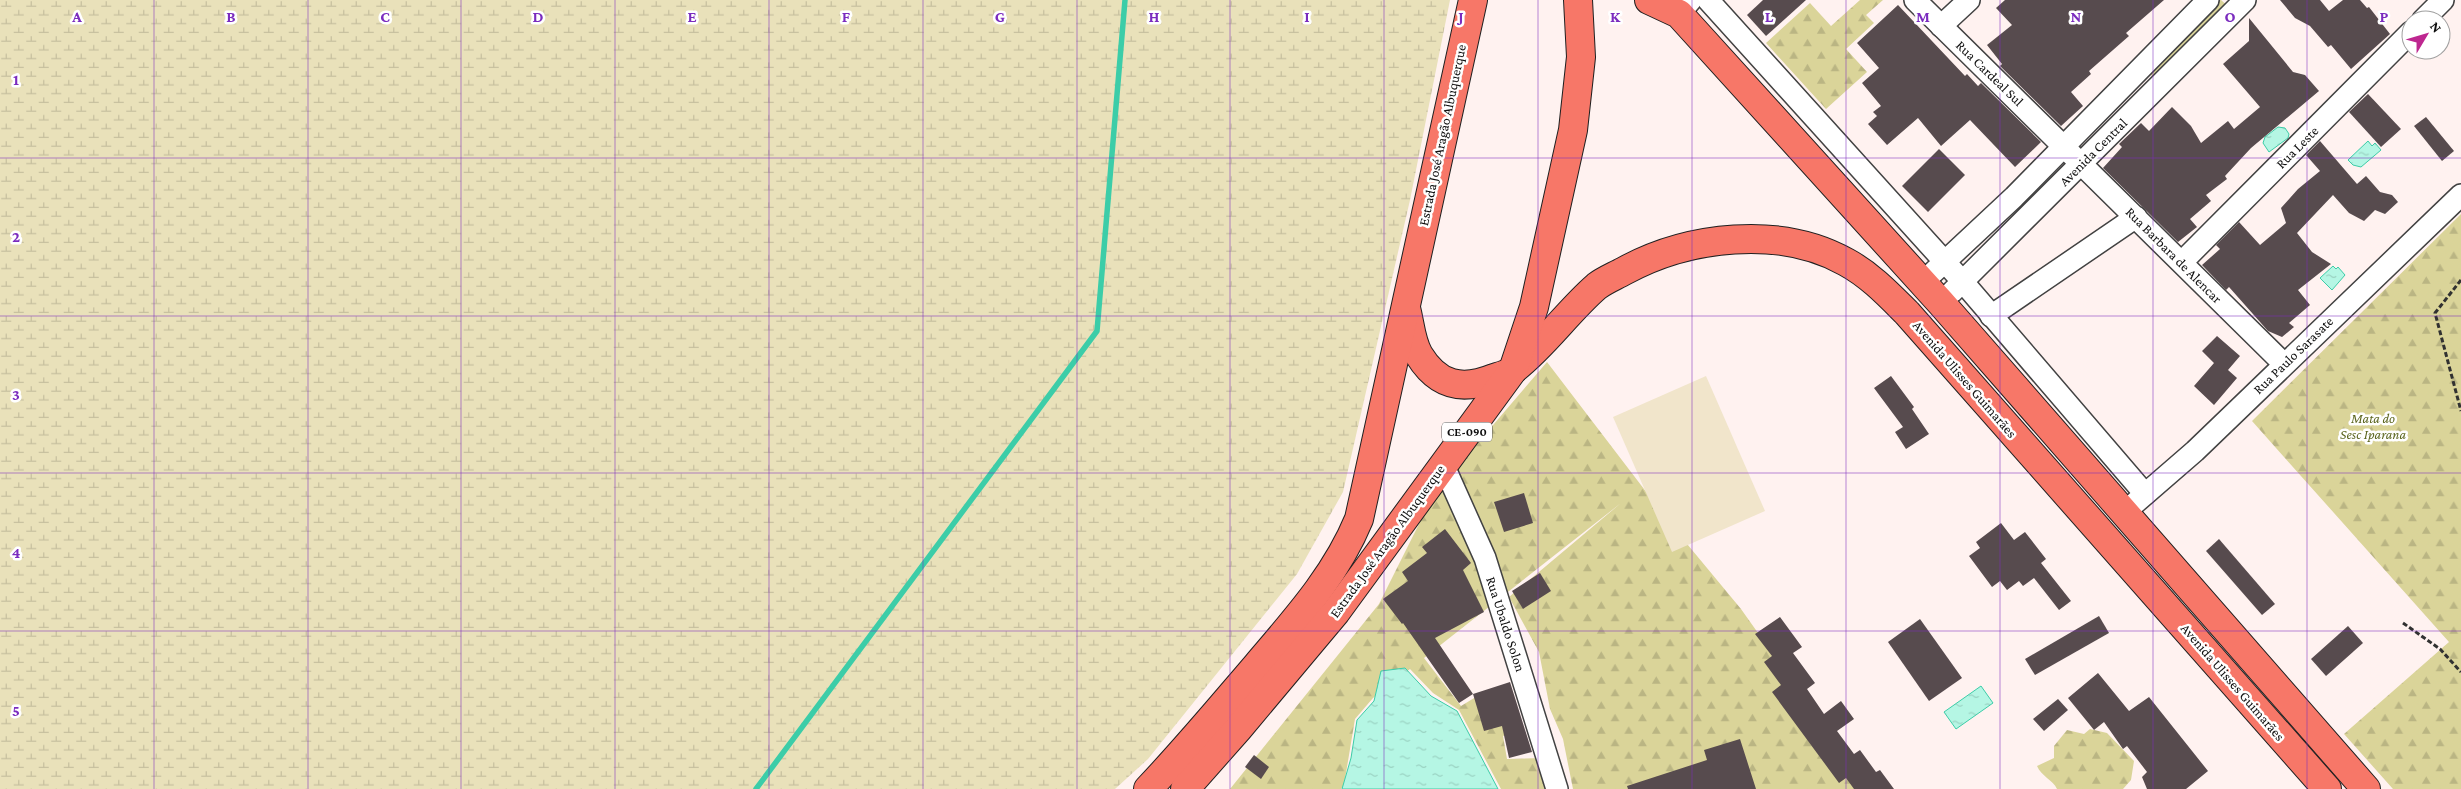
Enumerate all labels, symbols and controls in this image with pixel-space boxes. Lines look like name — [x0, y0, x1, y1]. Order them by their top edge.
text: A — [71, 8, 82, 25]
text: B — [226, 8, 236, 25]
text: C — [380, 8, 390, 25]
text: D — [532, 8, 544, 25]
text: E — [687, 8, 697, 25]
text: F — [842, 8, 851, 25]
text: G — [995, 8, 1005, 25]
text: H — [1149, 8, 1160, 25]
text: I — [1304, 8, 1310, 25]
text: J — [1456, 8, 1464, 25]
text: K — [1610, 8, 1621, 25]
text: L — [1765, 8, 1774, 25]
text: M — [1916, 8, 1930, 25]
text: N — [2071, 8, 2082, 25]
text: O — [2224, 8, 2236, 25]
text: P — [2380, 8, 2389, 25]
north arrow — [2401, 10, 2451, 60]
text: N — [2427, 18, 2446, 36]
street label: Rua Cardeal Sul — [1953, 37, 2027, 109]
street label: Estrada José Aragão Albuquerque — [1415, 43, 1469, 227]
text: 1 — [13, 71, 19, 88]
street label: Avenida Central — [2056, 115, 2130, 189]
street label: Rua Leste — [2272, 122, 2322, 172]
street label: Rua Barbara de Alencar — [2123, 204, 2225, 306]
text: 2 — [12, 228, 20, 245]
street label: Rua Paulo Sarasate — [2250, 313, 2336, 397]
street label: Avenida Ulisses Guimarães — [1910, 317, 2020, 441]
text: 3 — [12, 386, 20, 403]
park label: Mata do Sesc Iparana — [2340, 410, 2406, 442]
road number: CE-090 — [1442, 422, 1492, 442]
street label: Estrada José Aragão Albuquerque — [1326, 461, 1448, 621]
text: 4 — [12, 544, 21, 561]
street label: Rua Ubaldo Solon — [1483, 574, 1529, 674]
street label: Avenida Ulisses Guimarães — [2178, 620, 2288, 744]
text: 5 — [12, 702, 20, 719]

